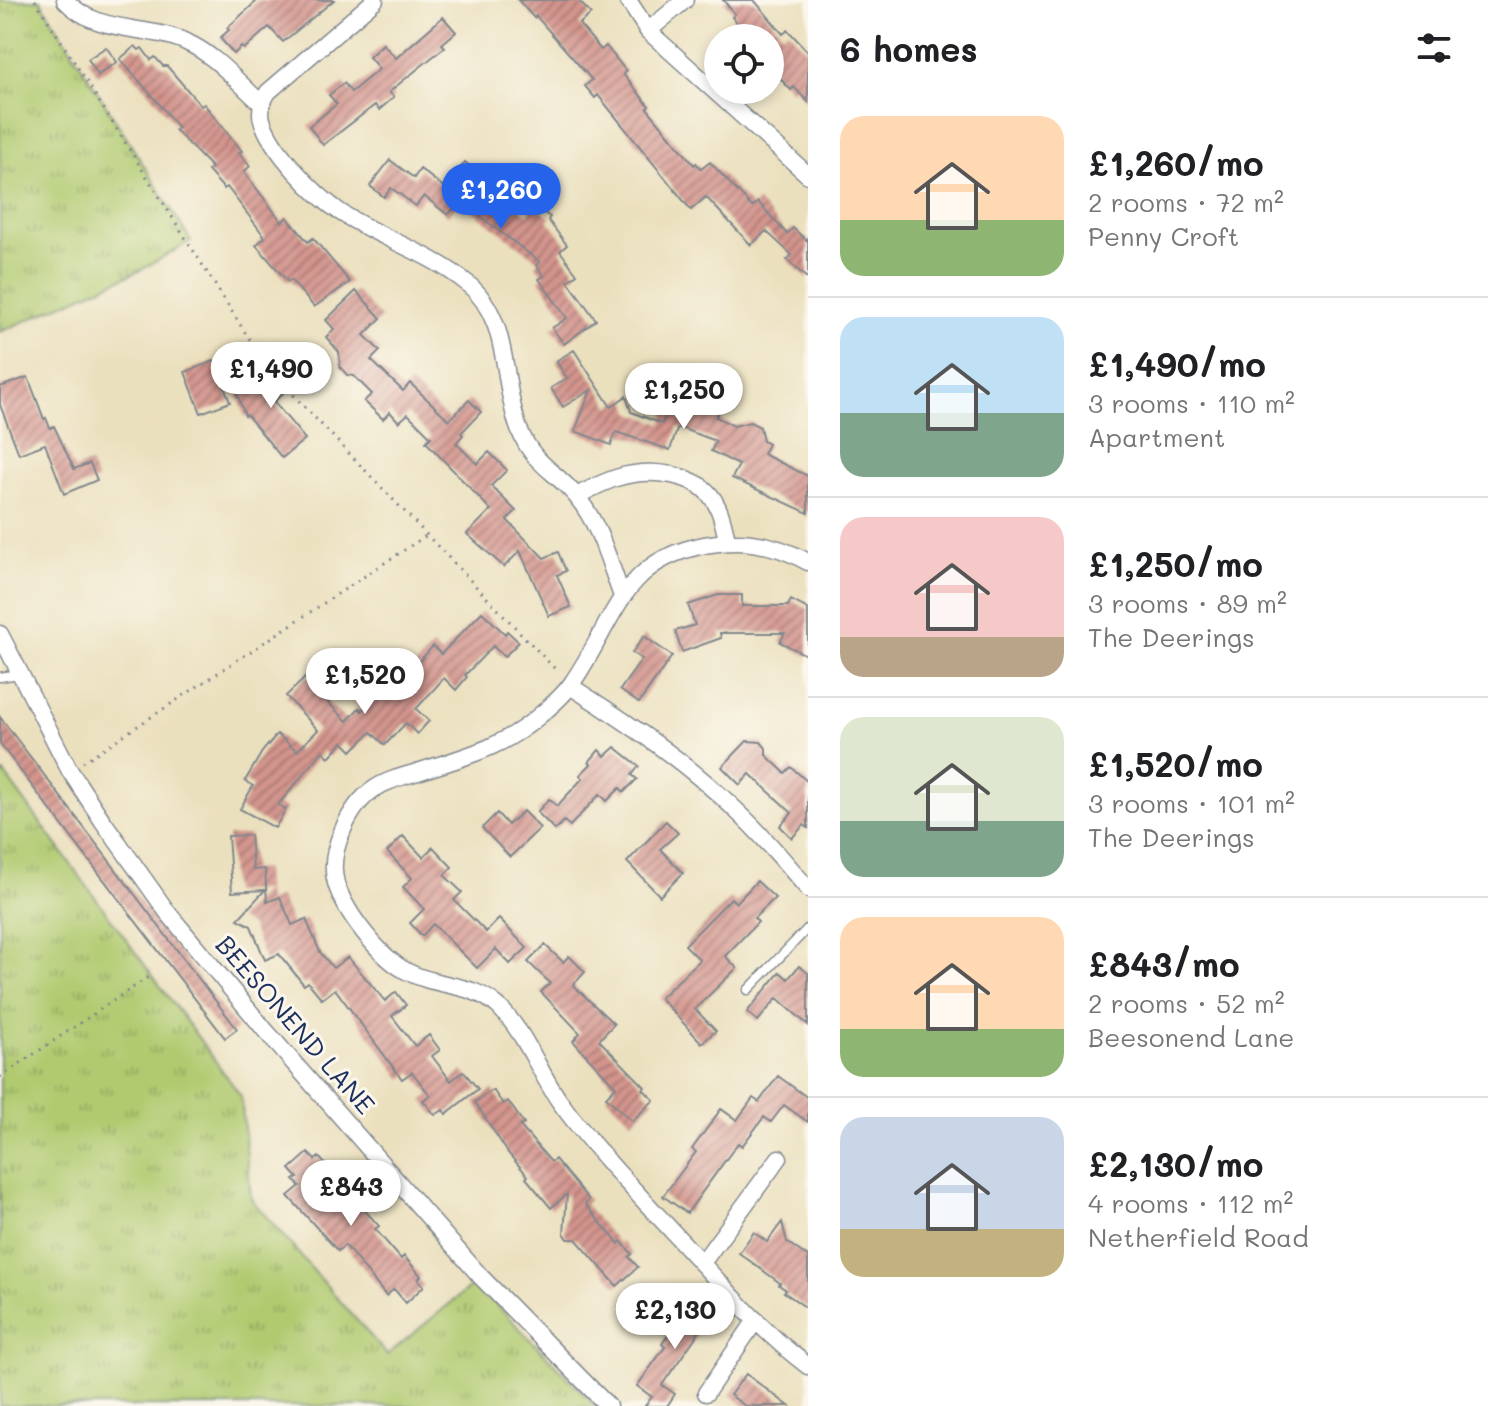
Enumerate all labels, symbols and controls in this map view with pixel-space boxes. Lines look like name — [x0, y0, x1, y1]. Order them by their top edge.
map controls — [704, 24, 784, 104]
button: locate — [704, 24, 784, 104]
text: 6 homes — [840, 26, 978, 71]
icon: filters — [1412, 26, 1456, 70]
text: £1,260/mo — [1088, 140, 1264, 185]
icon: home — [904, 148, 1000, 244]
pin: £1,260 — [436, 163, 566, 231]
text: £1,260 — [460, 172, 542, 206]
text: 2 rooms · 72 m² — [1088, 185, 1284, 219]
text: Penny Croft — [1088, 219, 1239, 253]
text: £1,490/mo — [1088, 341, 1266, 386]
pin: £1,490 — [206, 342, 336, 410]
icon: home — [904, 349, 1000, 445]
text: £1,490 — [229, 351, 313, 385]
pin: £1,250 — [619, 363, 749, 431]
text: £1,250 — [643, 372, 725, 406]
text: 3 rooms · 110 m² — [1088, 386, 1295, 420]
text: Apartment — [1088, 420, 1225, 454]
text: £1,250/mo — [1088, 541, 1263, 586]
icon: home — [904, 549, 1000, 645]
text: 3 rooms · 89 m² — [1088, 586, 1287, 620]
text: The Deerings — [1088, 620, 1255, 654]
pin: £1,520 — [300, 648, 430, 716]
text: £1,520 — [324, 657, 406, 691]
text: £1,520/mo — [1088, 741, 1263, 786]
icon: home — [904, 749, 1000, 845]
text: 3 rooms · 101 m² — [1088, 786, 1295, 820]
text: The Deerings — [1088, 820, 1255, 854]
street label: BEESONEND LANE — [209, 928, 383, 1121]
text: £843/mo — [1088, 941, 1240, 986]
icon: home — [904, 949, 1000, 1045]
text: 2 rooms · 52 m² — [1088, 986, 1285, 1020]
text: Beesonend Lane — [1088, 1020, 1294, 1054]
text: £2,130/mo — [1088, 1141, 1263, 1186]
icon: home — [904, 1149, 1000, 1245]
pin: £843 — [304, 1160, 398, 1228]
text: £843 — [319, 1169, 383, 1203]
text: 4 rooms · 112 m² — [1088, 1186, 1293, 1220]
text: Netherfield Road — [1088, 1220, 1309, 1254]
pin: £2,130 — [610, 1283, 740, 1351]
text: £2,130 — [634, 1292, 716, 1326]

